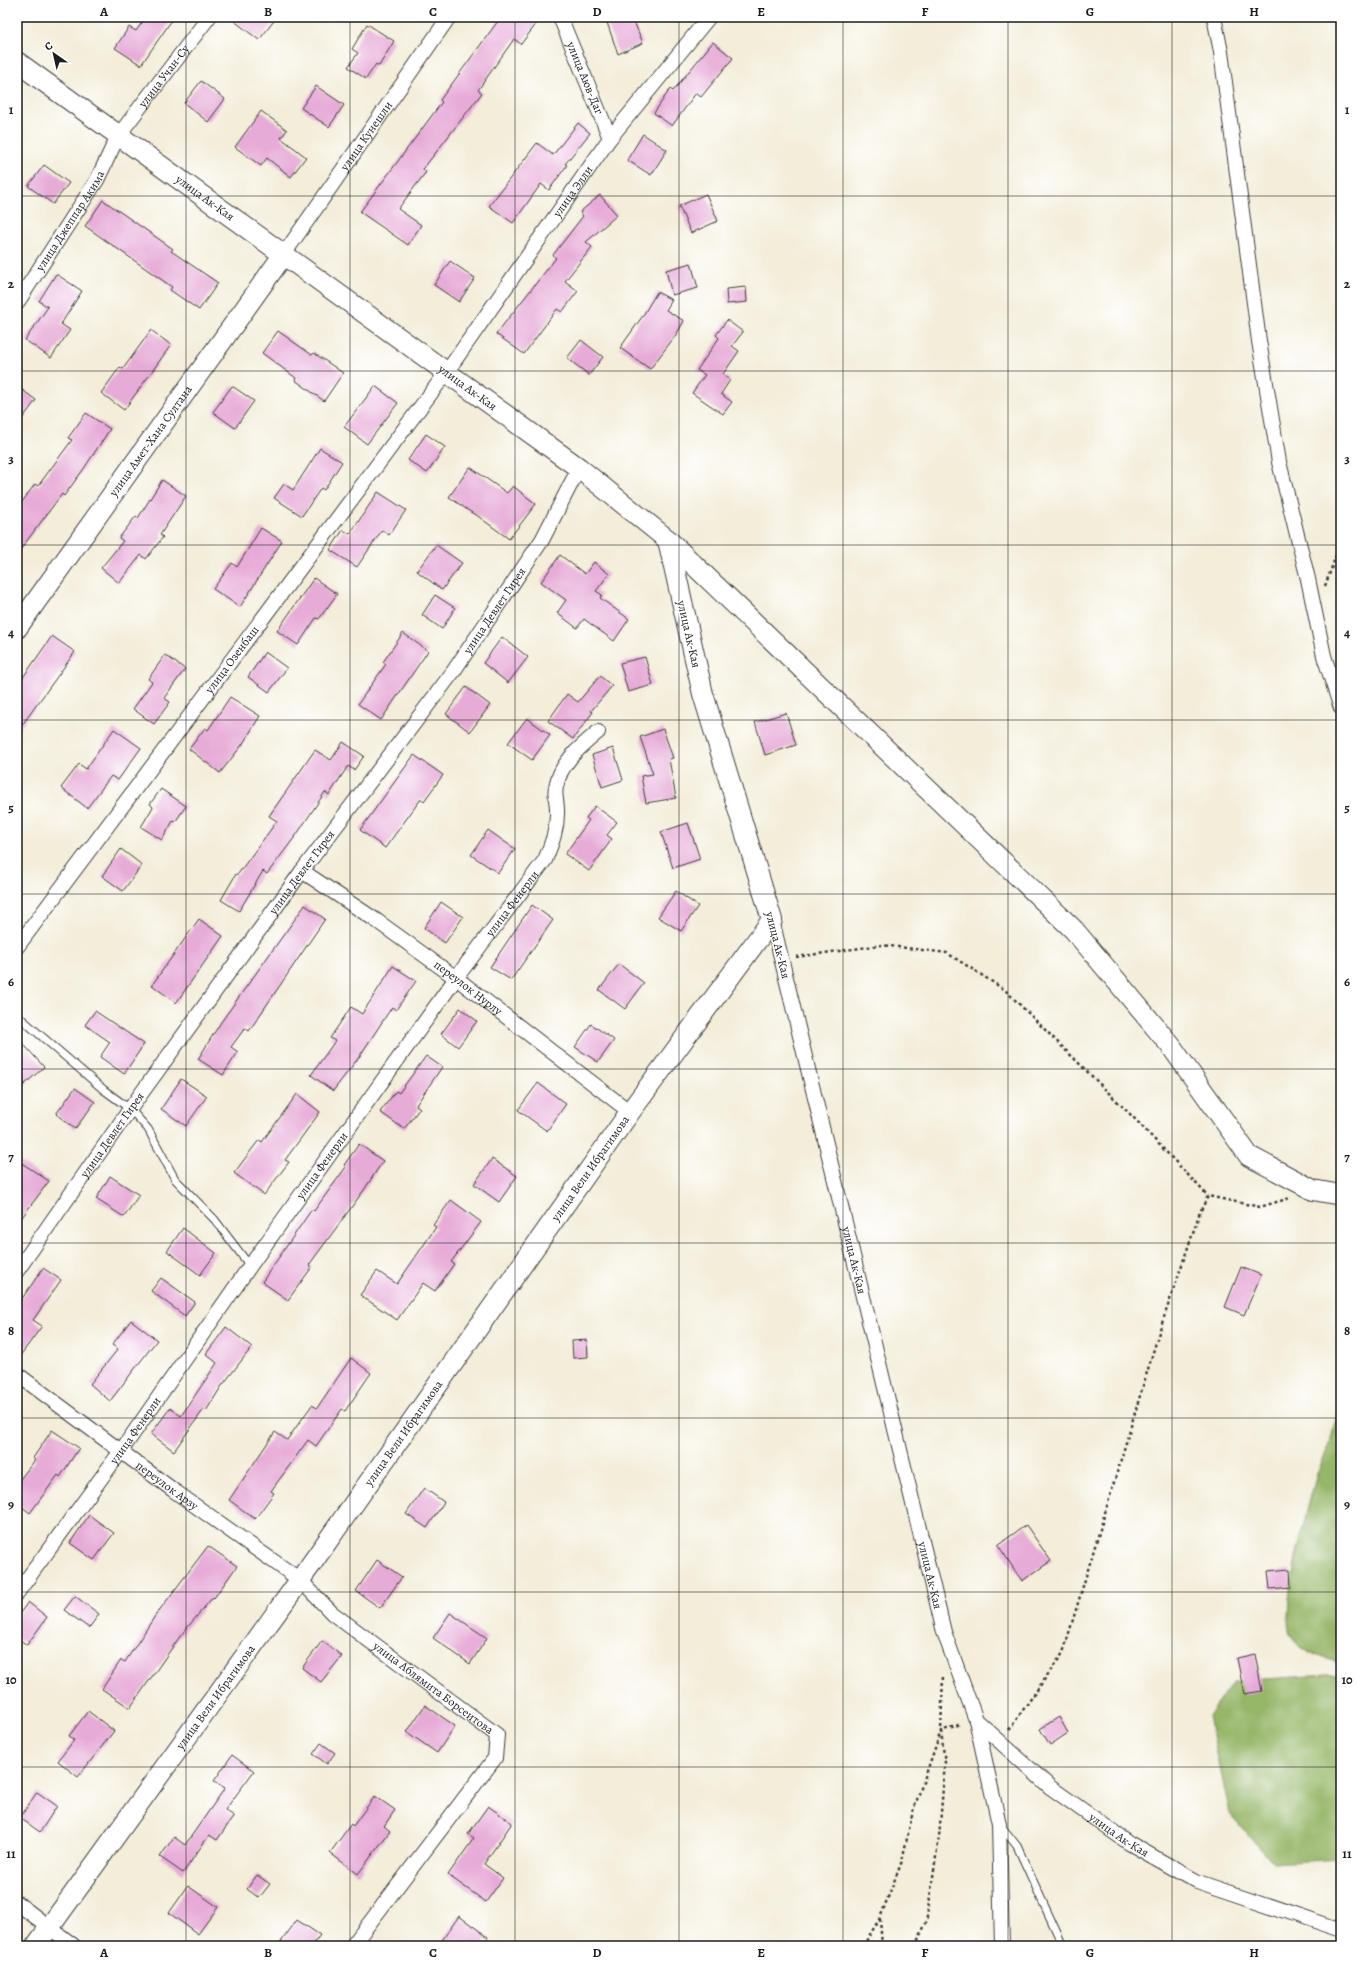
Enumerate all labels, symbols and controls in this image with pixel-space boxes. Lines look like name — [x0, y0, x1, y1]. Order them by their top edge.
text: A — [99, 3, 109, 20]
text: B — [264, 3, 272, 20]
text: C — [429, 3, 437, 20]
text: D — [592, 3, 602, 20]
text: E — [757, 3, 765, 20]
text: F — [922, 3, 929, 20]
text: G — [1086, 3, 1094, 20]
text: H — [1249, 3, 1259, 20]
north arrow — [34, 34, 74, 74]
text: С — [42, 38, 56, 54]
street label: улица Аюв-Даг — [563, 38, 607, 117]
street label: улица Учан-Су — [134, 41, 193, 112]
street label: улица Кунешли — [336, 98, 396, 175]
text: 1 — [9, 101, 14, 118]
text: 1 — [1345, 101, 1350, 118]
street label: улица Элли — [549, 162, 596, 221]
street label: улица Джеппар Акима — [31, 168, 109, 275]
street label: улица Ак-Кая — [172, 171, 238, 225]
text: 2 — [8, 275, 15, 292]
text: 2 — [1344, 275, 1351, 292]
street label: улица Ак-Кая — [434, 360, 500, 414]
street label: улица Амет-Хана Султана — [105, 382, 196, 500]
text: 3 — [8, 450, 14, 467]
text: 3 — [1344, 450, 1350, 467]
street label: улица Девлет Гирея — [459, 564, 529, 658]
street label: улица Ак-Кая — [673, 598, 705, 669]
street label: улица Озенбаш — [201, 622, 263, 697]
text: 4 — [8, 624, 14, 641]
text: 4 — [1344, 624, 1350, 641]
text: 5 — [8, 799, 14, 816]
text: 5 — [1344, 799, 1350, 816]
street label: улица Девлет Гирея — [265, 827, 338, 918]
street label: улица Фенерли — [482, 867, 542, 941]
street label: улица Ак-Кая — [762, 909, 794, 980]
street label: переулок Нурлу — [431, 957, 506, 1019]
text: 6 — [8, 973, 14, 990]
text: 6 — [1344, 973, 1350, 990]
street label: улица Девлет Гирея — [76, 1089, 148, 1182]
street label: улица Вели Ибрагимова — [547, 1112, 633, 1225]
street label: улица Фенерли — [292, 1129, 351, 1203]
text: 7 — [8, 1148, 14, 1165]
text: 7 — [1344, 1148, 1350, 1165]
street label: улица Ак-Кая — [838, 1224, 870, 1296]
text: 8 — [8, 1322, 14, 1339]
text: 8 — [1344, 1322, 1350, 1339]
street label: улица Вели Ибрагимова — [360, 1377, 447, 1490]
street label: улица Фенерли — [105, 1394, 164, 1468]
street label: переулок Арзу — [133, 1457, 202, 1514]
text: 9 — [8, 1496, 14, 1513]
text: 9 — [1344, 1496, 1350, 1513]
street label: улица Ак-Кая — [914, 1539, 946, 1611]
street label: улица Аблямита Борсеитова — [369, 1637, 497, 1738]
street label: улица Вели Ибрагимова — [172, 1641, 259, 1753]
text: 10 — [5, 1671, 17, 1688]
text: 10 — [1341, 1671, 1353, 1688]
street label: улица Ак-Кая — [1085, 1809, 1152, 1861]
text: 11 — [6, 1845, 16, 1862]
text: 11 — [1342, 1845, 1352, 1862]
text: A — [99, 1944, 109, 1961]
text: B — [264, 1944, 272, 1961]
text: C — [429, 1944, 437, 1961]
text: D — [592, 1944, 602, 1961]
text: E — [757, 1944, 765, 1961]
text: F — [922, 1944, 929, 1961]
text: G — [1086, 1944, 1094, 1961]
text: H — [1249, 1944, 1259, 1961]

